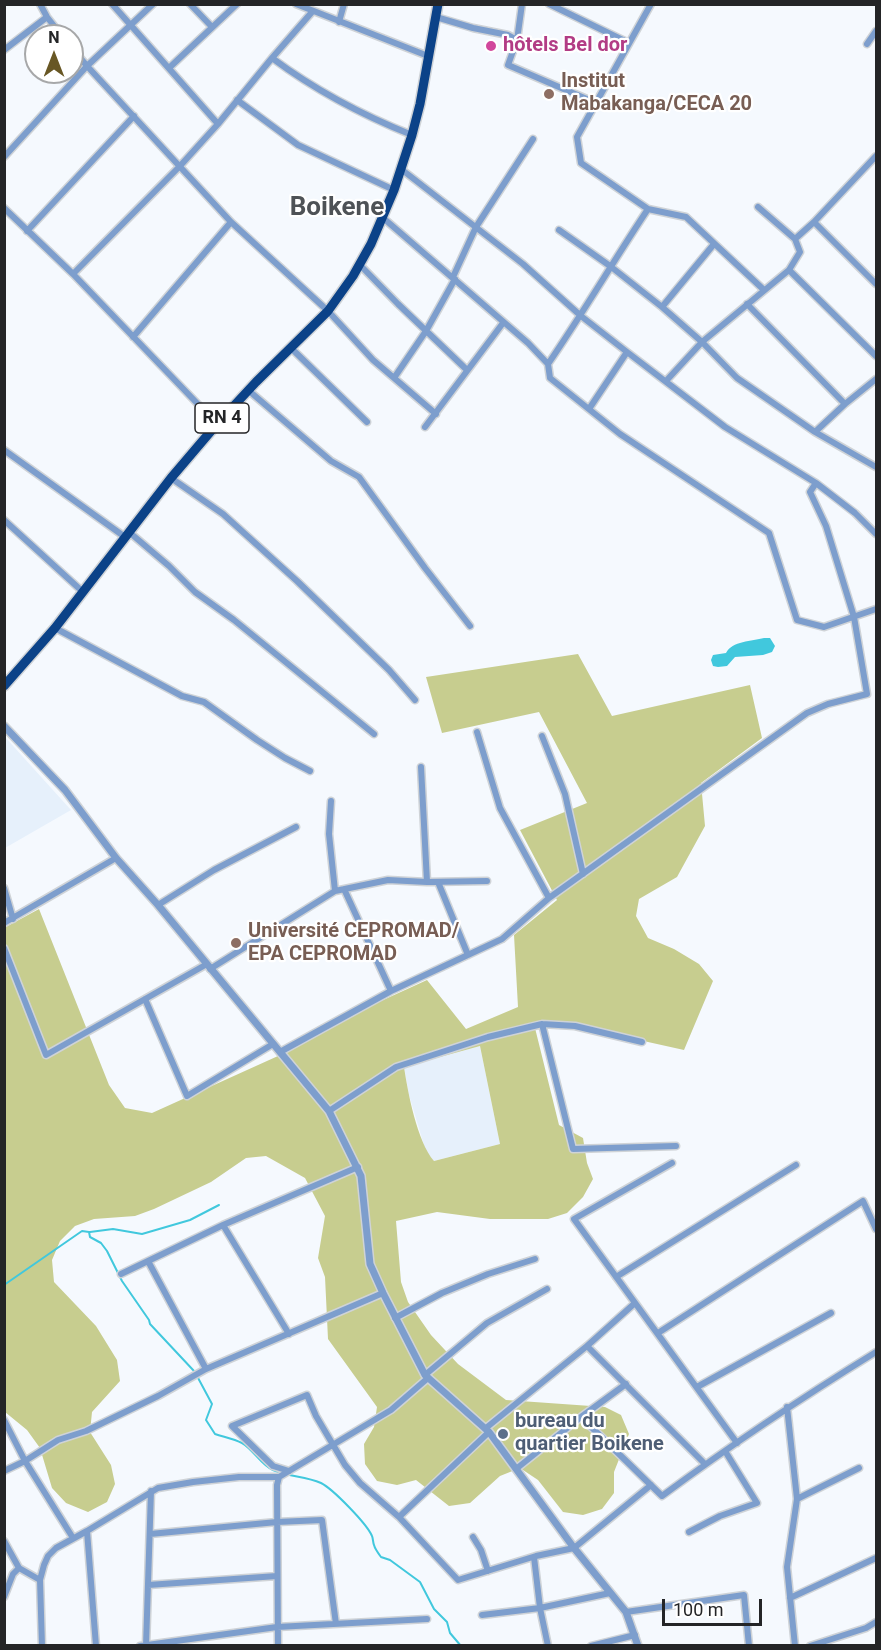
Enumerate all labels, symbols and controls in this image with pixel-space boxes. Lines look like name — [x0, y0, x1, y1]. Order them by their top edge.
north arrow — [24, 24, 84, 84]
text: N — [48, 28, 60, 47]
place label: hôtels Bel dor — [503, 34, 627, 58]
marker: hôtels Bel dor — [484, 39, 498, 53]
place label: Institut Mabakanga/CECA 20 — [561, 70, 752, 117]
marker: Institut Mabakanga/CECA 20 — [542, 87, 556, 101]
district label: Boikene — [290, 192, 384, 224]
road number: RN 4 — [195, 403, 249, 433]
place label: Université CEPROMAD/ EPA CEPROMAD — [248, 920, 459, 967]
marker: Université CEPROMAD/ EPA CEPROMAD — [229, 936, 243, 950]
place label: bureau du quartier Boikene — [515, 1410, 664, 1457]
marker: bureau du quartier Boikene — [496, 1427, 510, 1441]
scale bar — [665, 1587, 766, 1625]
text: 100 m — [673, 1599, 724, 1620]

